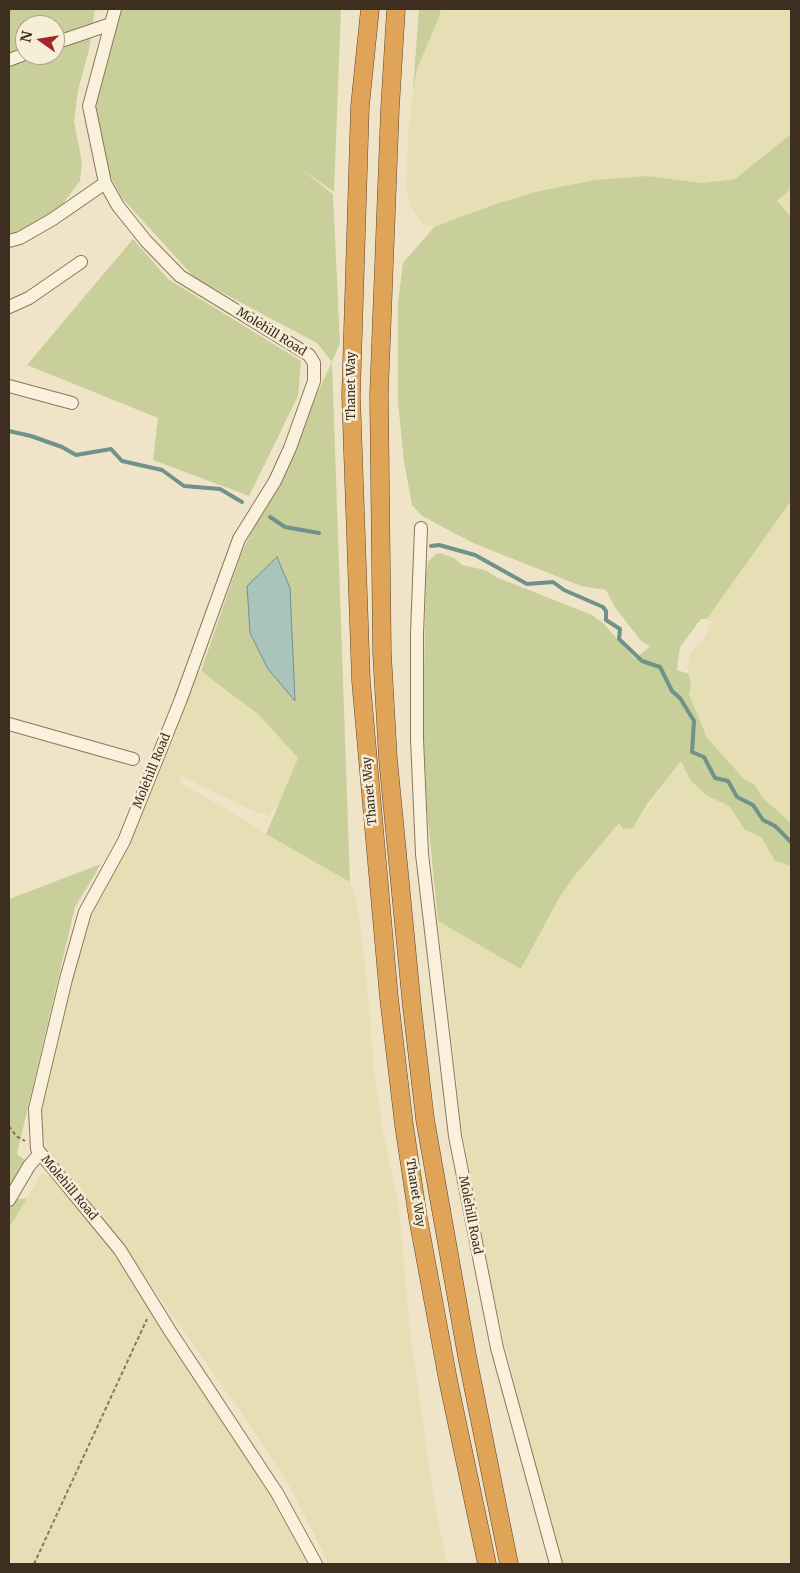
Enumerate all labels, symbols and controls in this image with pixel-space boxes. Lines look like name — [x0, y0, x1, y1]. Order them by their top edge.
north arrow — [15, 15, 65, 65]
text: N — [16, 29, 36, 44]
street label: Molehill Road — [233, 305, 309, 359]
street label: Thanet Way — [345, 351, 359, 421]
street label: Molehill Road — [130, 731, 174, 811]
street label: Thanet Way — [360, 756, 380, 826]
street label: Molehill Road — [38, 1153, 100, 1223]
street label: Thanet Way — [402, 1158, 428, 1228]
street label: Molehill Road — [455, 1174, 485, 1256]

